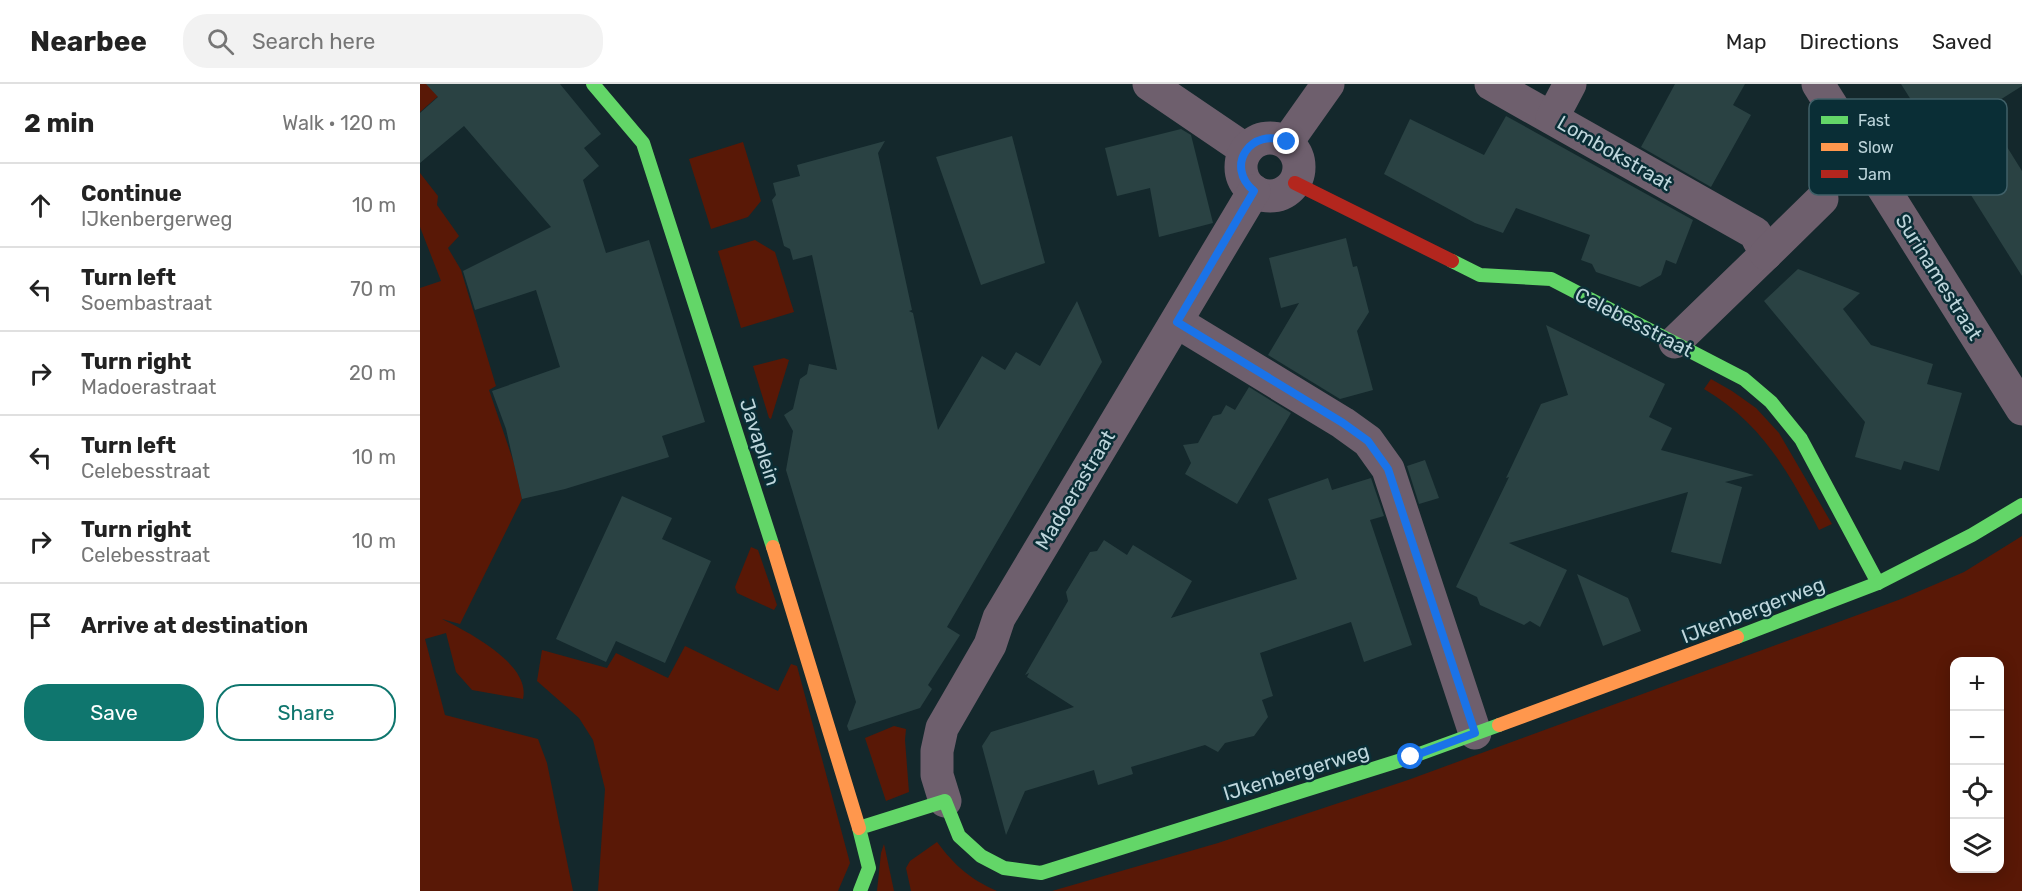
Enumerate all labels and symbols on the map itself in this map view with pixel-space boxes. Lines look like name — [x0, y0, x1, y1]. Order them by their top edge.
legend — [1809, 99, 2007, 195]
street label: Lombokstraat — [1553, 110, 1677, 196]
text: Fast — [1858, 111, 1890, 130]
route end — [1273, 128, 1299, 154]
text: Slow — [1858, 138, 1894, 157]
text: Jam — [1858, 165, 1891, 184]
street label: Surinamestraat — [1891, 209, 1988, 345]
street label: Celebesstraat — [1571, 282, 1697, 362]
street label: Javaplein — [735, 395, 785, 489]
street label: Madoerastraat — [1030, 426, 1120, 554]
street label: IJkenbergerweg — [1678, 572, 1828, 648]
street label: IJkenbergerweg — [1220, 738, 1372, 806]
route start — [1397, 743, 1423, 769]

